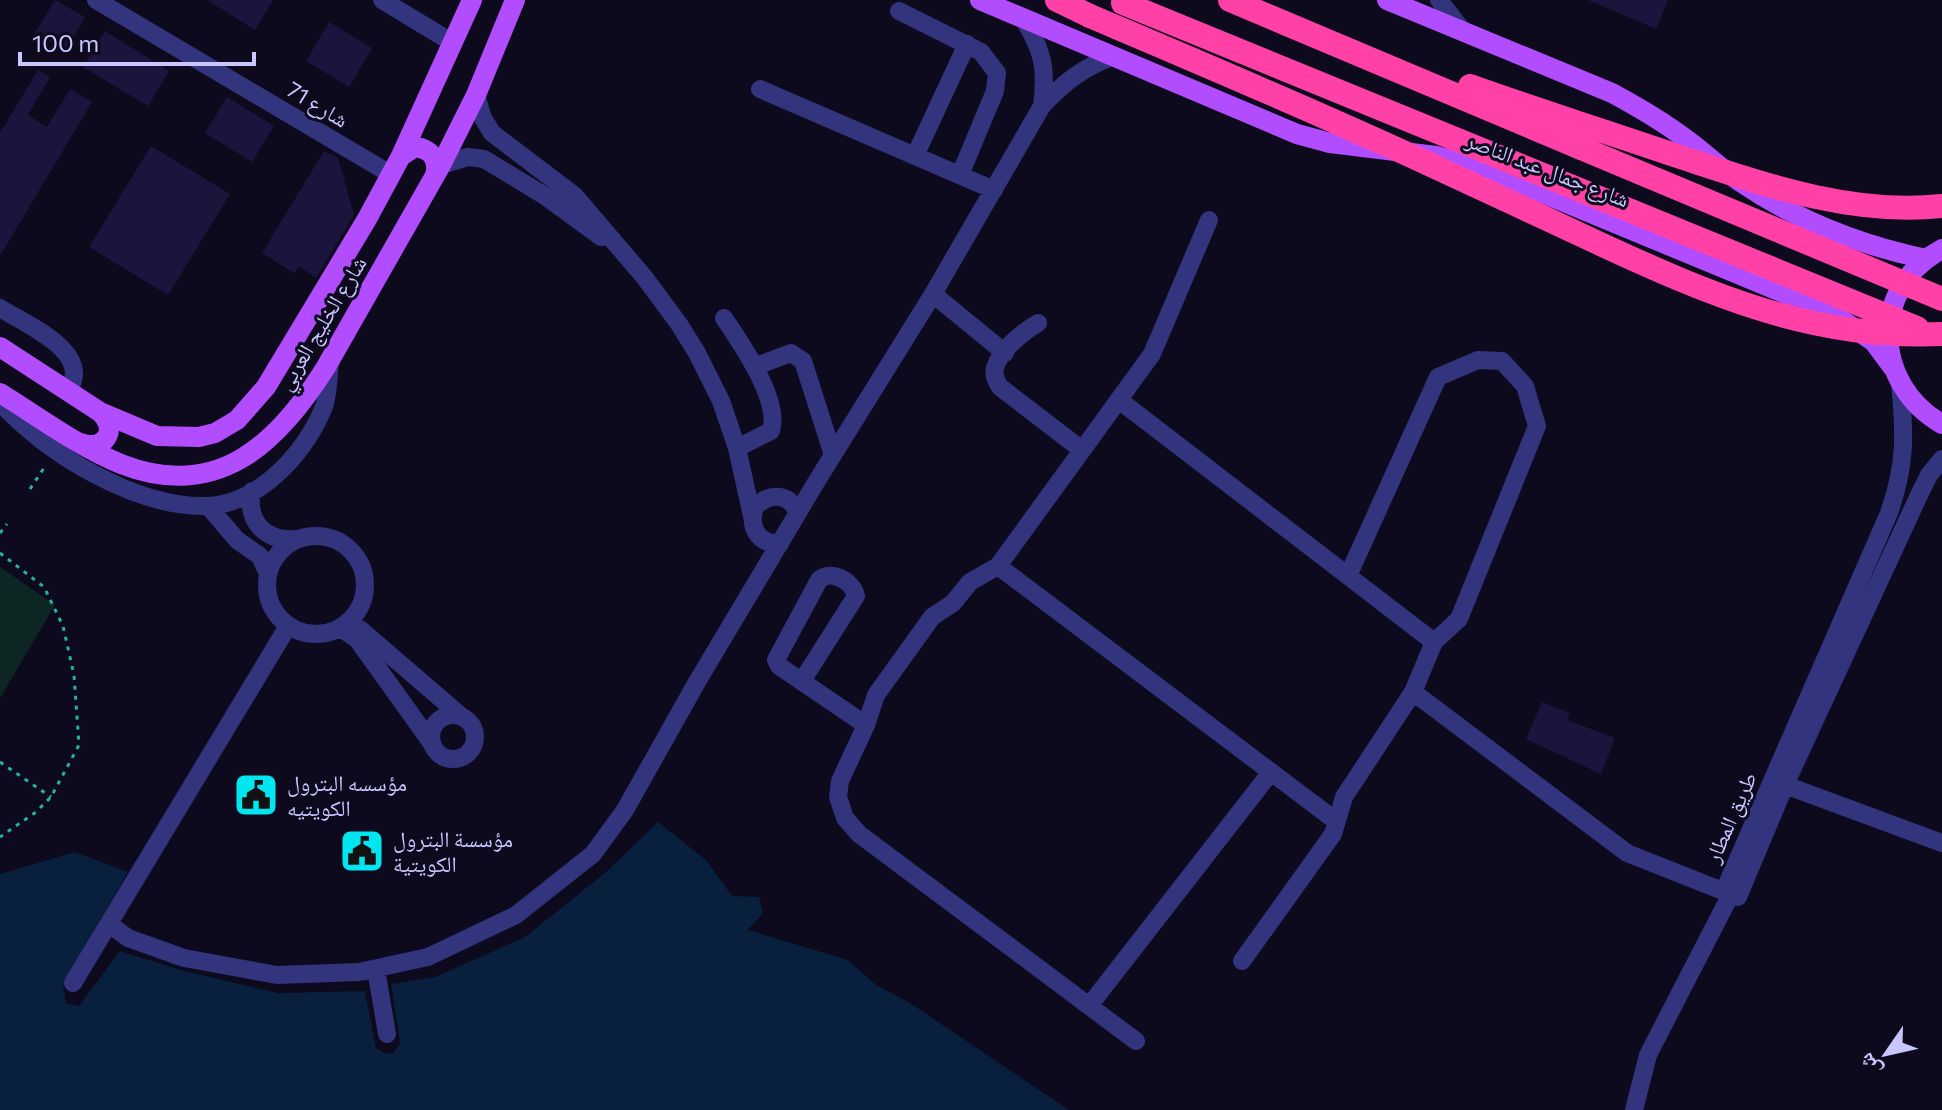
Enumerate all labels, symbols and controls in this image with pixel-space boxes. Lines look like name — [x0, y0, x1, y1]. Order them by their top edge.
scale bar — [20, 16, 254, 66]
text: 100 m — [32, 28, 99, 57]
street label: شارع 71 — [282, 75, 354, 134]
street label: شارع جمال عبد الناصر — [1461, 125, 1633, 213]
street label: شارع الخليج العربي — [270, 251, 376, 397]
street label: طريق المطار — [1698, 768, 1763, 868]
place label: مؤسسه البترول الكويتيه — [287, 769, 407, 821]
public building icon: مؤسسه البترول الكويتيه — [232, 771, 280, 819]
place label: مؤسسة البترول الكويتية — [393, 825, 513, 877]
public building icon: مؤسسة البترول الكويتية — [338, 827, 386, 875]
north arrow — [1846, 1014, 1926, 1094]
text: ش — [1851, 1048, 1888, 1083]

